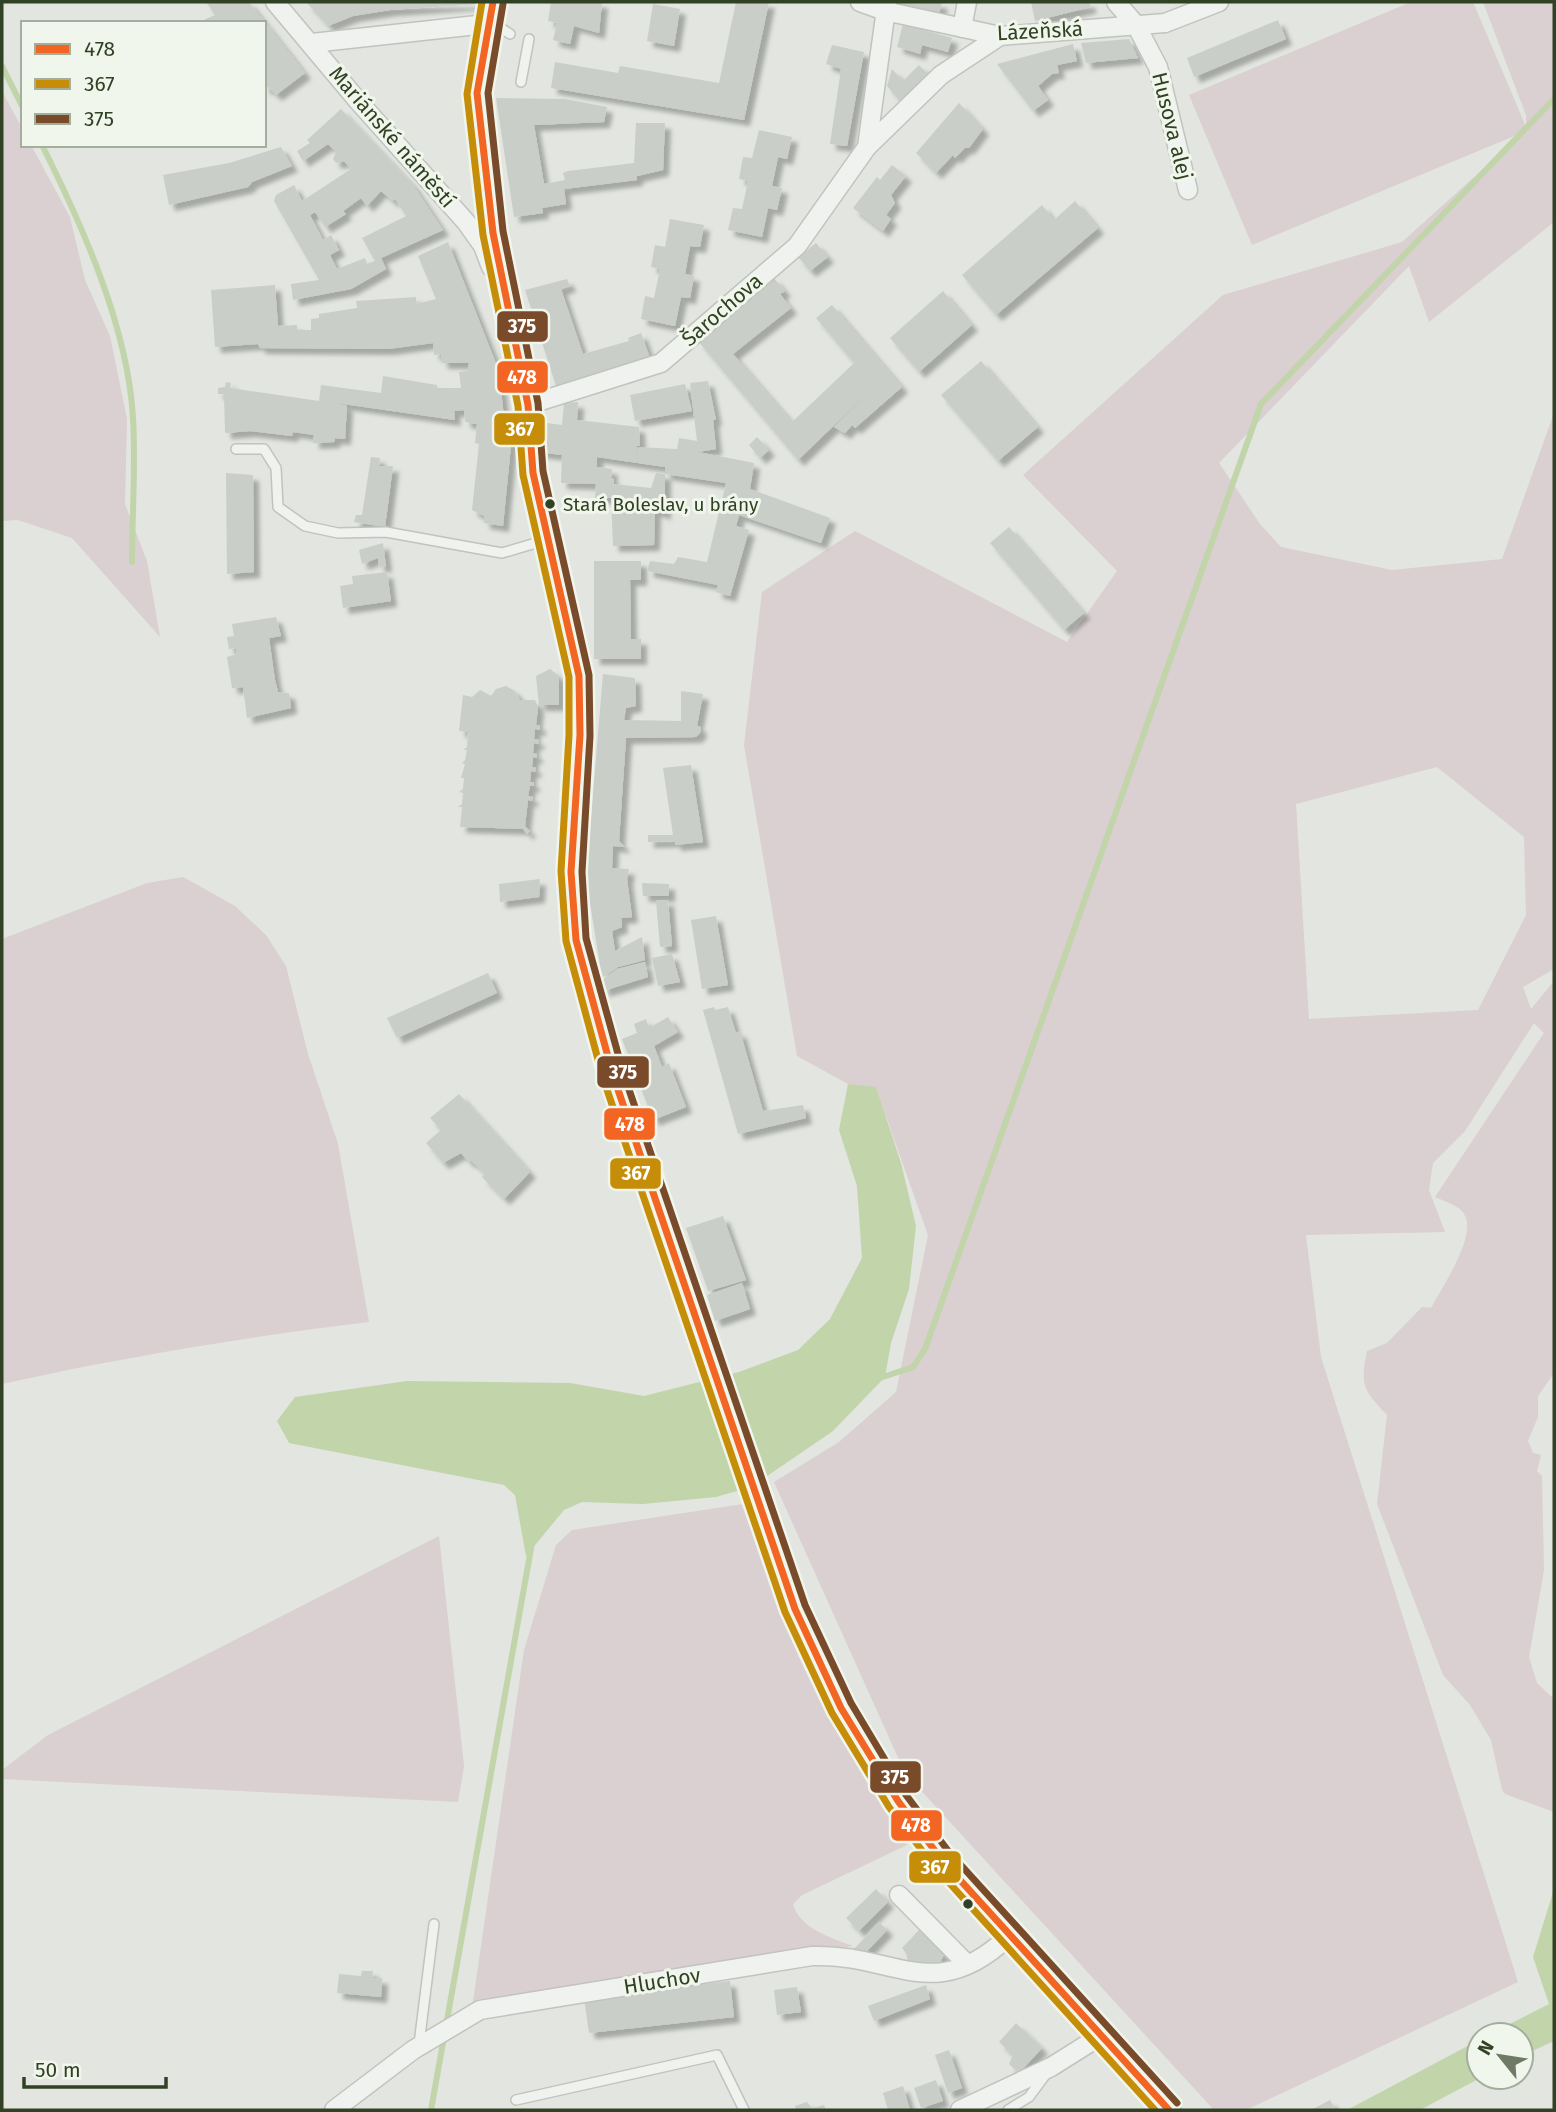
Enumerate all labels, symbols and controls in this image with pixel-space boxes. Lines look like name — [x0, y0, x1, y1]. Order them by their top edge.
street label: Lázeňská — [996, 16, 1084, 46]
legend — [21, 21, 266, 147]
text: 478 — [84, 36, 115, 62]
street label: Mariánské náměstí — [323, 61, 461, 213]
street label: Husova alej — [1146, 69, 1198, 183]
text: 367 — [84, 71, 114, 97]
text: 375 — [84, 106, 114, 132]
street label: Šarochova — [676, 268, 768, 352]
line badge: 375 — [496, 310, 549, 343]
text: 375 — [507, 315, 536, 338]
line badge: 478 — [496, 360, 549, 394]
text: 478 — [507, 366, 537, 389]
line badge: 367 — [493, 412, 546, 446]
text: 367 — [504, 418, 535, 441]
place label: Stará Boleslav, u brány — [563, 493, 759, 516]
marker: Stará Boleslav, u brány — [543, 497, 557, 511]
line badge: 375 — [596, 1055, 650, 1089]
text: 375 — [608, 1061, 637, 1084]
line badge: 478 — [603, 1107, 656, 1141]
text: 478 — [615, 1113, 645, 1136]
line badge: 367 — [609, 1157, 662, 1190]
text: 367 — [620, 1162, 651, 1185]
line badge: 375 — [869, 1760, 922, 1794]
text: 375 — [880, 1766, 909, 1789]
line badge: 478 — [890, 1809, 943, 1842]
text: 478 — [901, 1814, 931, 1837]
line badge: 367 — [908, 1850, 962, 1884]
text: 367 — [919, 1856, 950, 1879]
unlabelled marker — [961, 1897, 975, 1911]
street label: Hluchov — [622, 1962, 703, 2000]
north arrow — [1465, 2021, 1535, 2091]
text: N — [1473, 2037, 1499, 2059]
scale bar — [24, 2046, 166, 2090]
text: 50 m — [35, 2057, 81, 2083]

